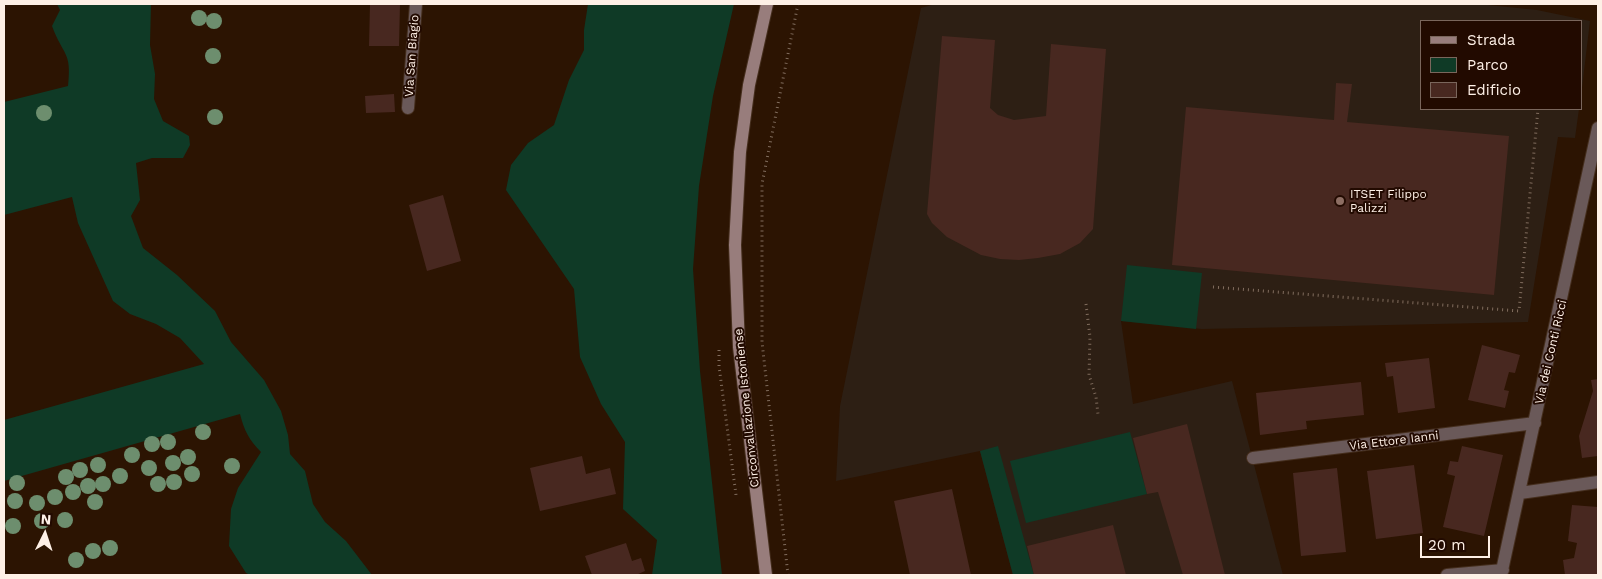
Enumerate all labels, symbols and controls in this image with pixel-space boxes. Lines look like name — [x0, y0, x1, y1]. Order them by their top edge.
street label: Via San Biagio — [402, 14, 422, 98]
legend — [1420, 20, 1582, 110]
text: Strada — [1467, 31, 1515, 49]
text: Parco — [1467, 56, 1508, 74]
text: Edificio — [1467, 81, 1521, 99]
place label: ITSET Filippo Palizzi — [1350, 187, 1427, 215]
marker: ITSET Filippo Palizzi — [1334, 195, 1346, 207]
street label: Via dei Conti Ricci — [1532, 299, 1570, 405]
street label: Circonvallazione Istoniense — [731, 328, 763, 488]
street label: Via Ettore Ianni — [1349, 428, 1439, 454]
north arrow — [20, 509, 70, 559]
text: N — [40, 511, 52, 527]
scale bar — [1422, 526, 1492, 558]
text: 20 m — [1428, 536, 1466, 554]

